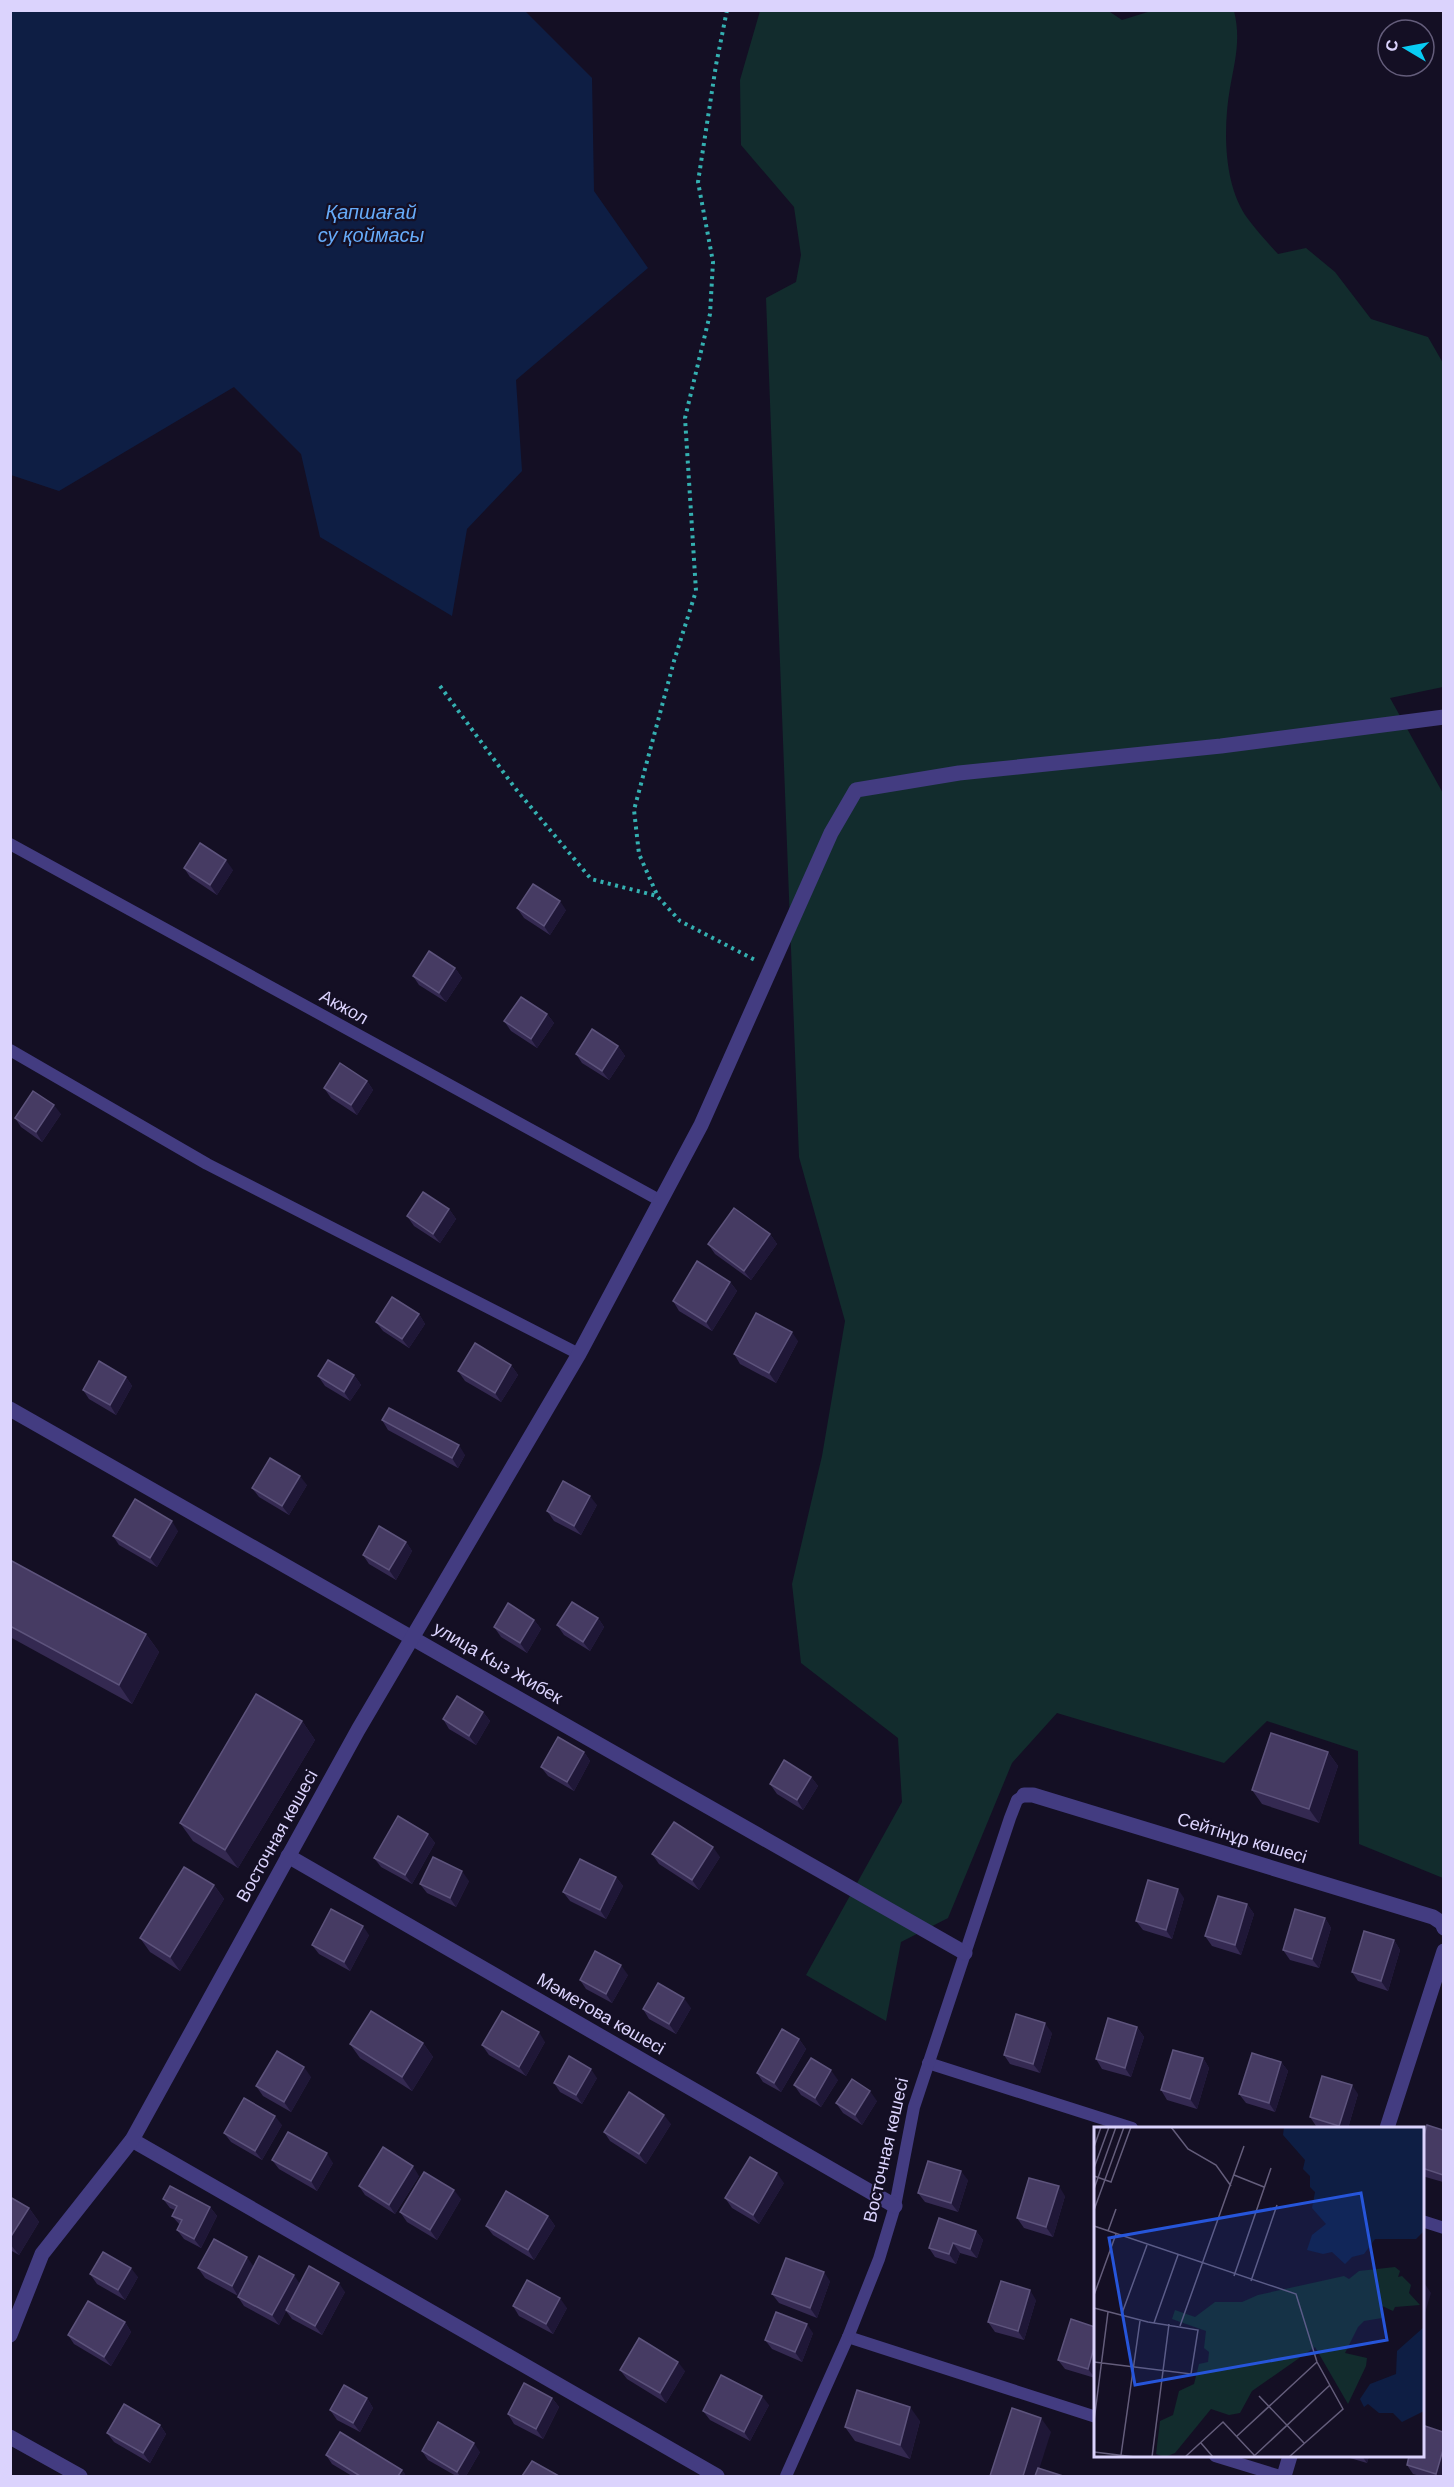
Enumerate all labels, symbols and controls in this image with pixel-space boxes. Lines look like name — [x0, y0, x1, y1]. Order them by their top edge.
north arrow — [1376, 18, 1436, 78]
text: С — [1380, 38, 1403, 53]
water label: Қапшағай су қоймасы — [318, 199, 425, 248]
street label: Акжол — [315, 984, 373, 1030]
street label: улица Кыз Жибек — [429, 1616, 567, 1710]
street label: Восточная көшесі — [231, 1766, 323, 1906]
street label: Сейтінұр көшесі — [1174, 1807, 1310, 1869]
street label: Мәметова көшесі — [532, 1968, 670, 2060]
street label: Восточная көшесі — [858, 2075, 914, 2225]
inset map — [1094, 2127, 1424, 2457]

